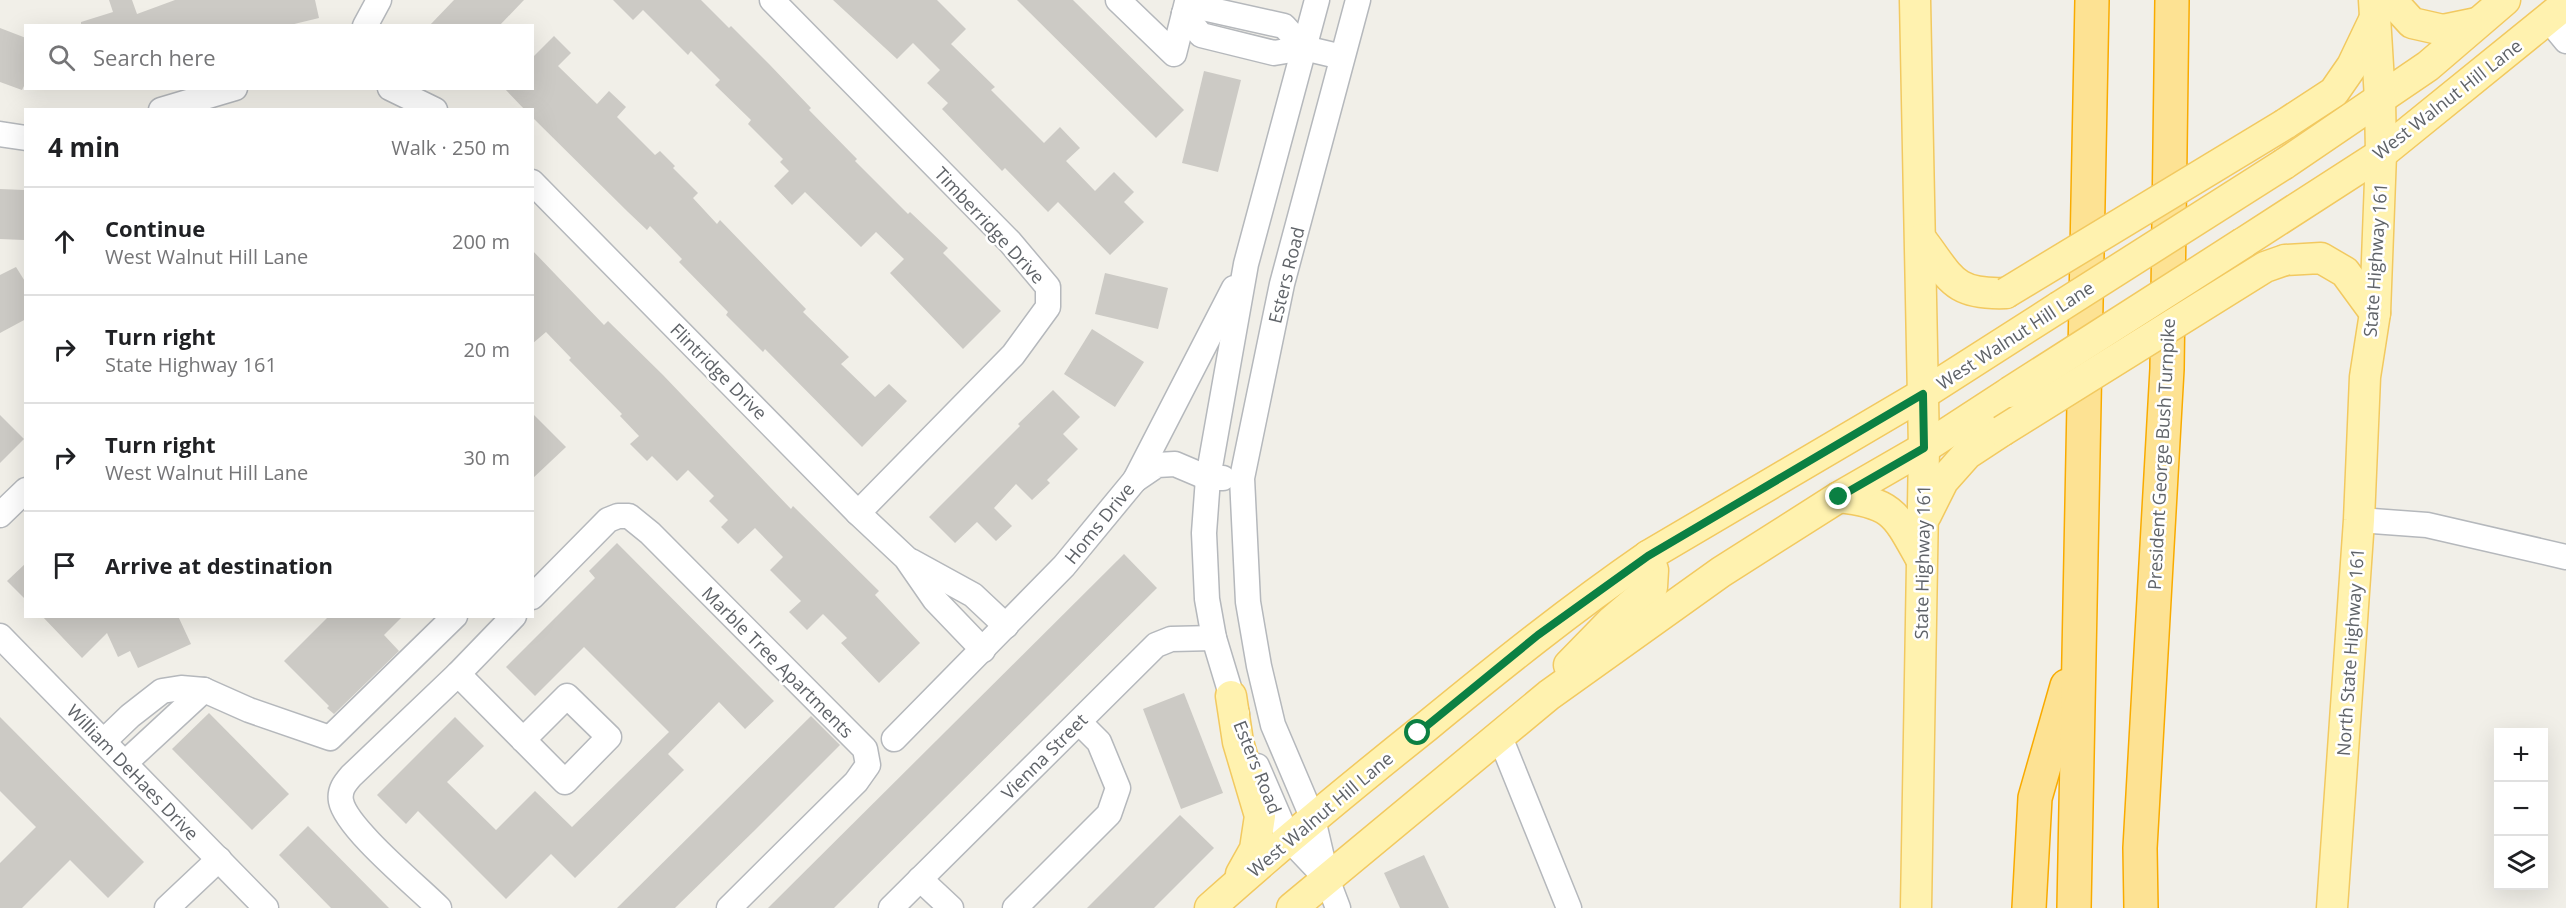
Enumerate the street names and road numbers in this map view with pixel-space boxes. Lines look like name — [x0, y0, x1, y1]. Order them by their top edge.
street label: West Walnut Hill Lane — [2368, 33, 2526, 165]
street label: Timberridge Drive — [930, 162, 1050, 288]
street label: State Highway 161 — [2358, 182, 2392, 338]
street label: Esters Road — [1262, 224, 1310, 326]
street label: West Walnut Hill Lane — [1932, 275, 2098, 395]
street label: Flintridge Drive — [665, 317, 773, 425]
street label: President George Bush Turnpike — [2142, 318, 2180, 590]
street label: Homs Drive — [1059, 477, 1139, 569]
street label: State Highway 161 — [1909, 484, 1935, 640]
street label: North State Highway 161 — [2331, 547, 2369, 757]
street label: Marble Tree Apartments — [697, 581, 859, 743]
street label: William DeHaes Drive — [62, 699, 204, 845]
street label: Vienna Street — [996, 708, 1092, 804]
street label: Esters Road — [1228, 717, 1288, 817]
street label: West Walnut Hill Lane — [1242, 746, 1398, 882]

